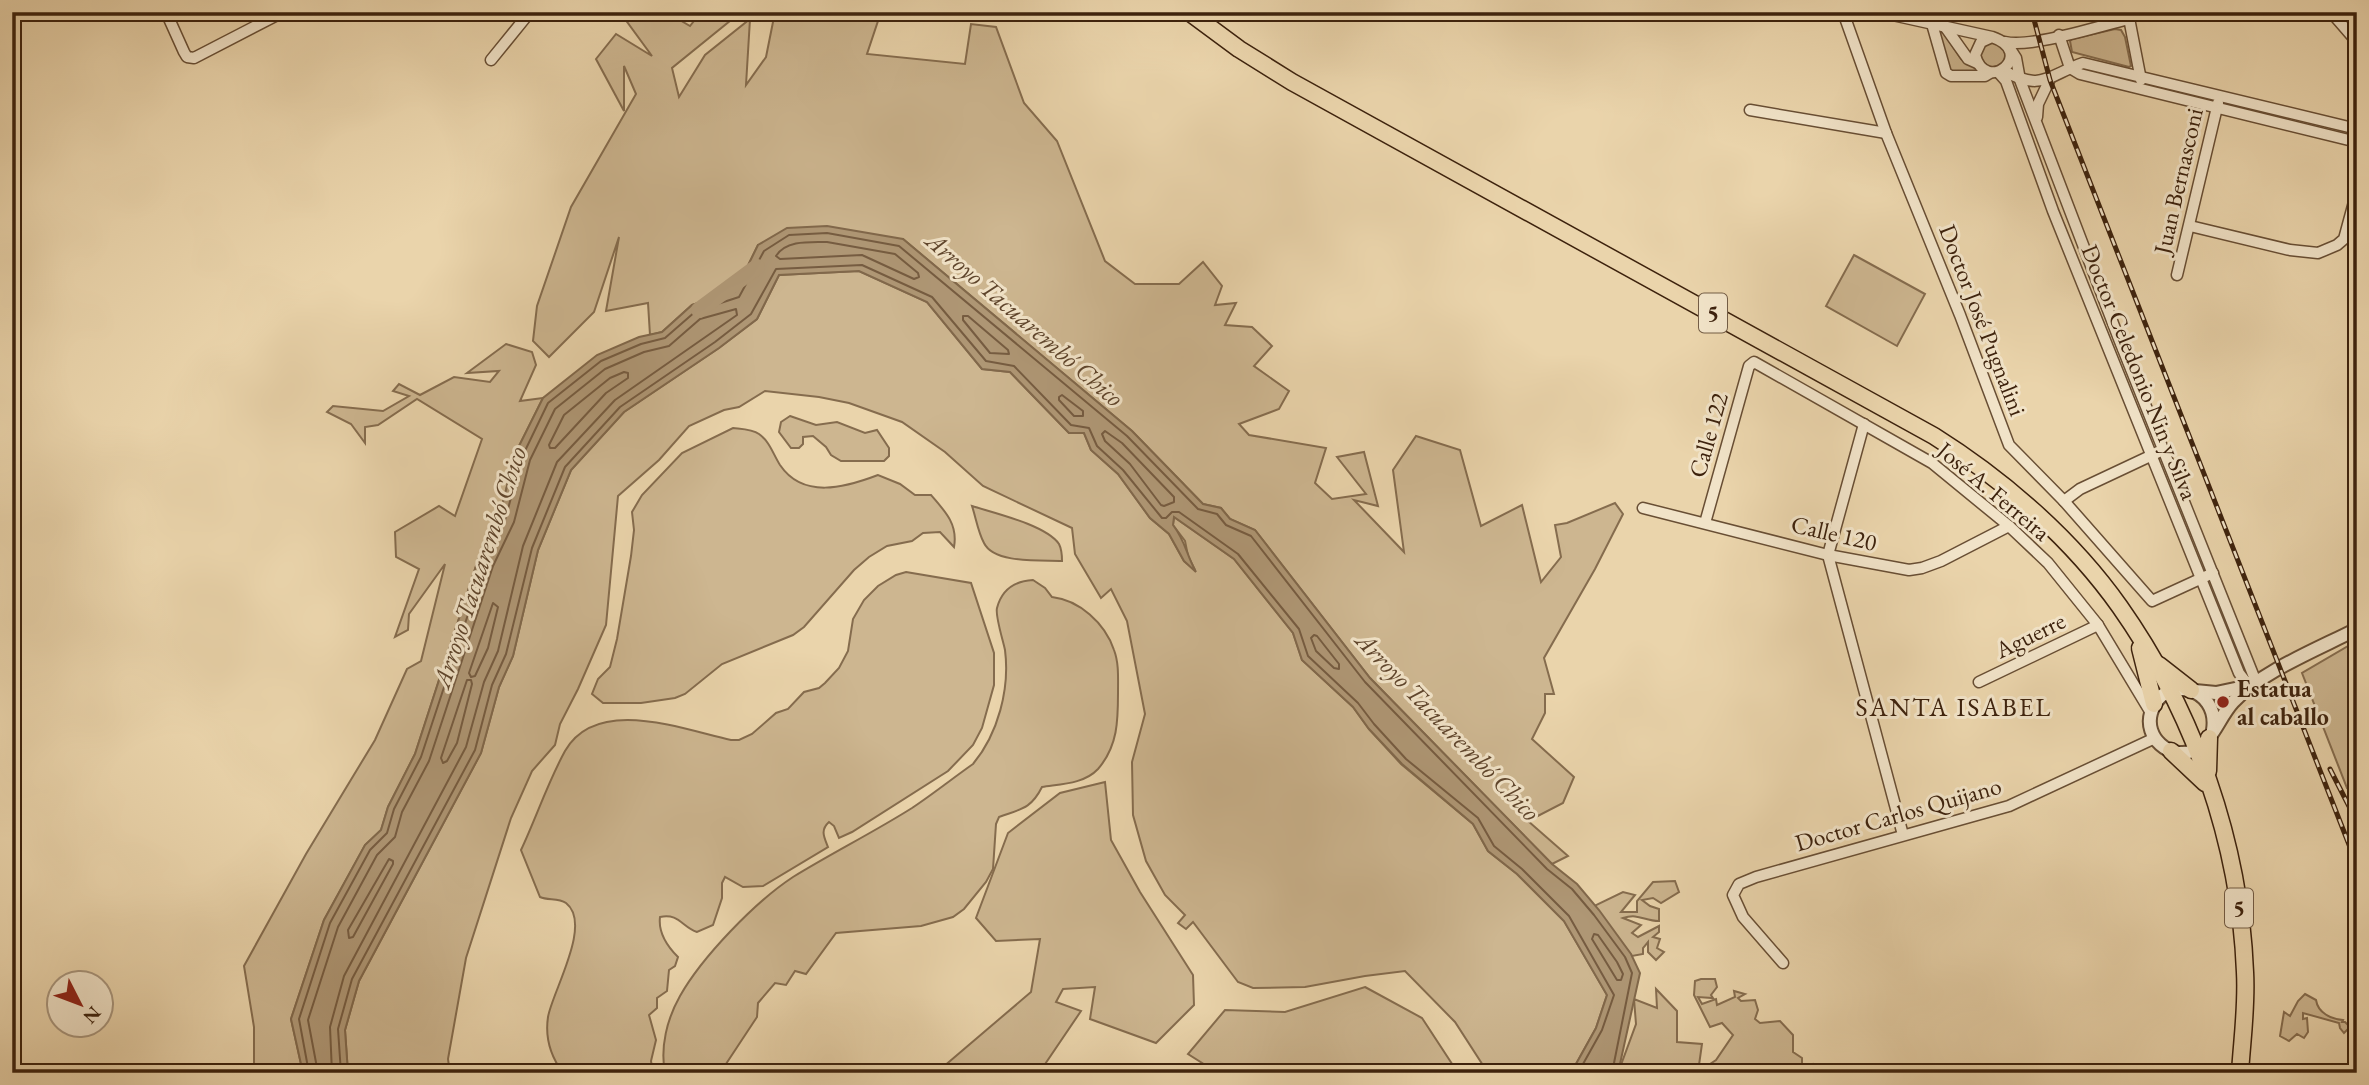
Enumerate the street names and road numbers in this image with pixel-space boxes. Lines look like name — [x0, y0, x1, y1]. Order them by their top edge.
street label: Juan Bernasconi — [2146, 105, 2210, 259]
street label: Doctor José Pugnalini — [1932, 220, 2034, 420]
street label: Doctor Celedonio Nin y Silva — [2075, 240, 2206, 505]
road number: 5 — [1699, 294, 1727, 332]
street label: Calle 122 — [1681, 389, 1735, 481]
street label: José A. Ferreira — [1929, 433, 2057, 548]
street label: Calle 120 — [1788, 508, 1880, 558]
street label: Aguerre — [1989, 605, 2070, 666]
street label: Doctor Carlos Quijano — [1791, 770, 2005, 858]
road number: 5 — [2225, 888, 2253, 928]

